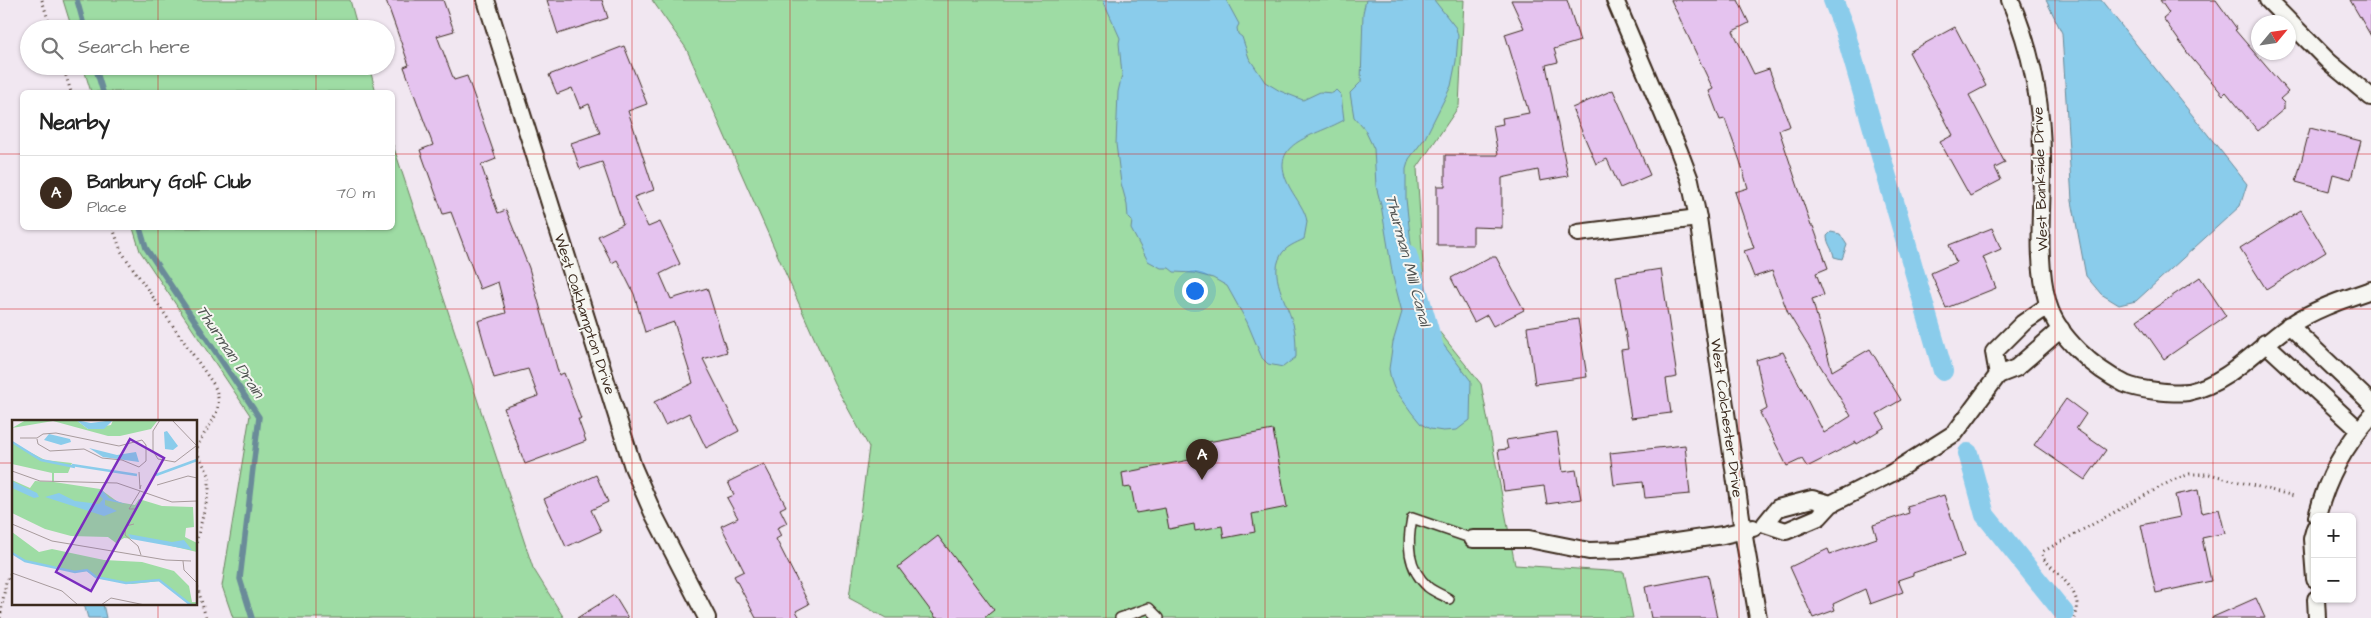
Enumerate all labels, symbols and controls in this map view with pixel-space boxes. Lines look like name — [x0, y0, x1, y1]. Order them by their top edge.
north arrow — [2251, 15, 2296, 60]
search box — [20, 20, 395, 75]
icon: search — [38, 34, 66, 62]
text: Search here — [78, 34, 190, 61]
street label: West Bankside Drive — [2027, 106, 2054, 252]
text: Nearby — [40, 108, 110, 137]
text: Banbury Golf Club — [87, 169, 251, 196]
text: A — [51, 182, 61, 204]
text: 70 m — [336, 182, 375, 204]
water label: Thurman Mill Canal — [1380, 192, 1437, 331]
text: Place — [87, 196, 127, 218]
street label: West Oakhampton Drive — [549, 231, 620, 397]
your location — [1182, 278, 1208, 304]
water label: Thurman Drain — [191, 301, 270, 404]
street label: West Colchester Drive — [1705, 337, 1748, 499]
inset map — [12, 420, 198, 606]
pin: A — [1186, 439, 1218, 480]
map controls — [2311, 513, 2356, 603]
button: + — [2311, 513, 2356, 558]
button: − — [2311, 558, 2356, 603]

